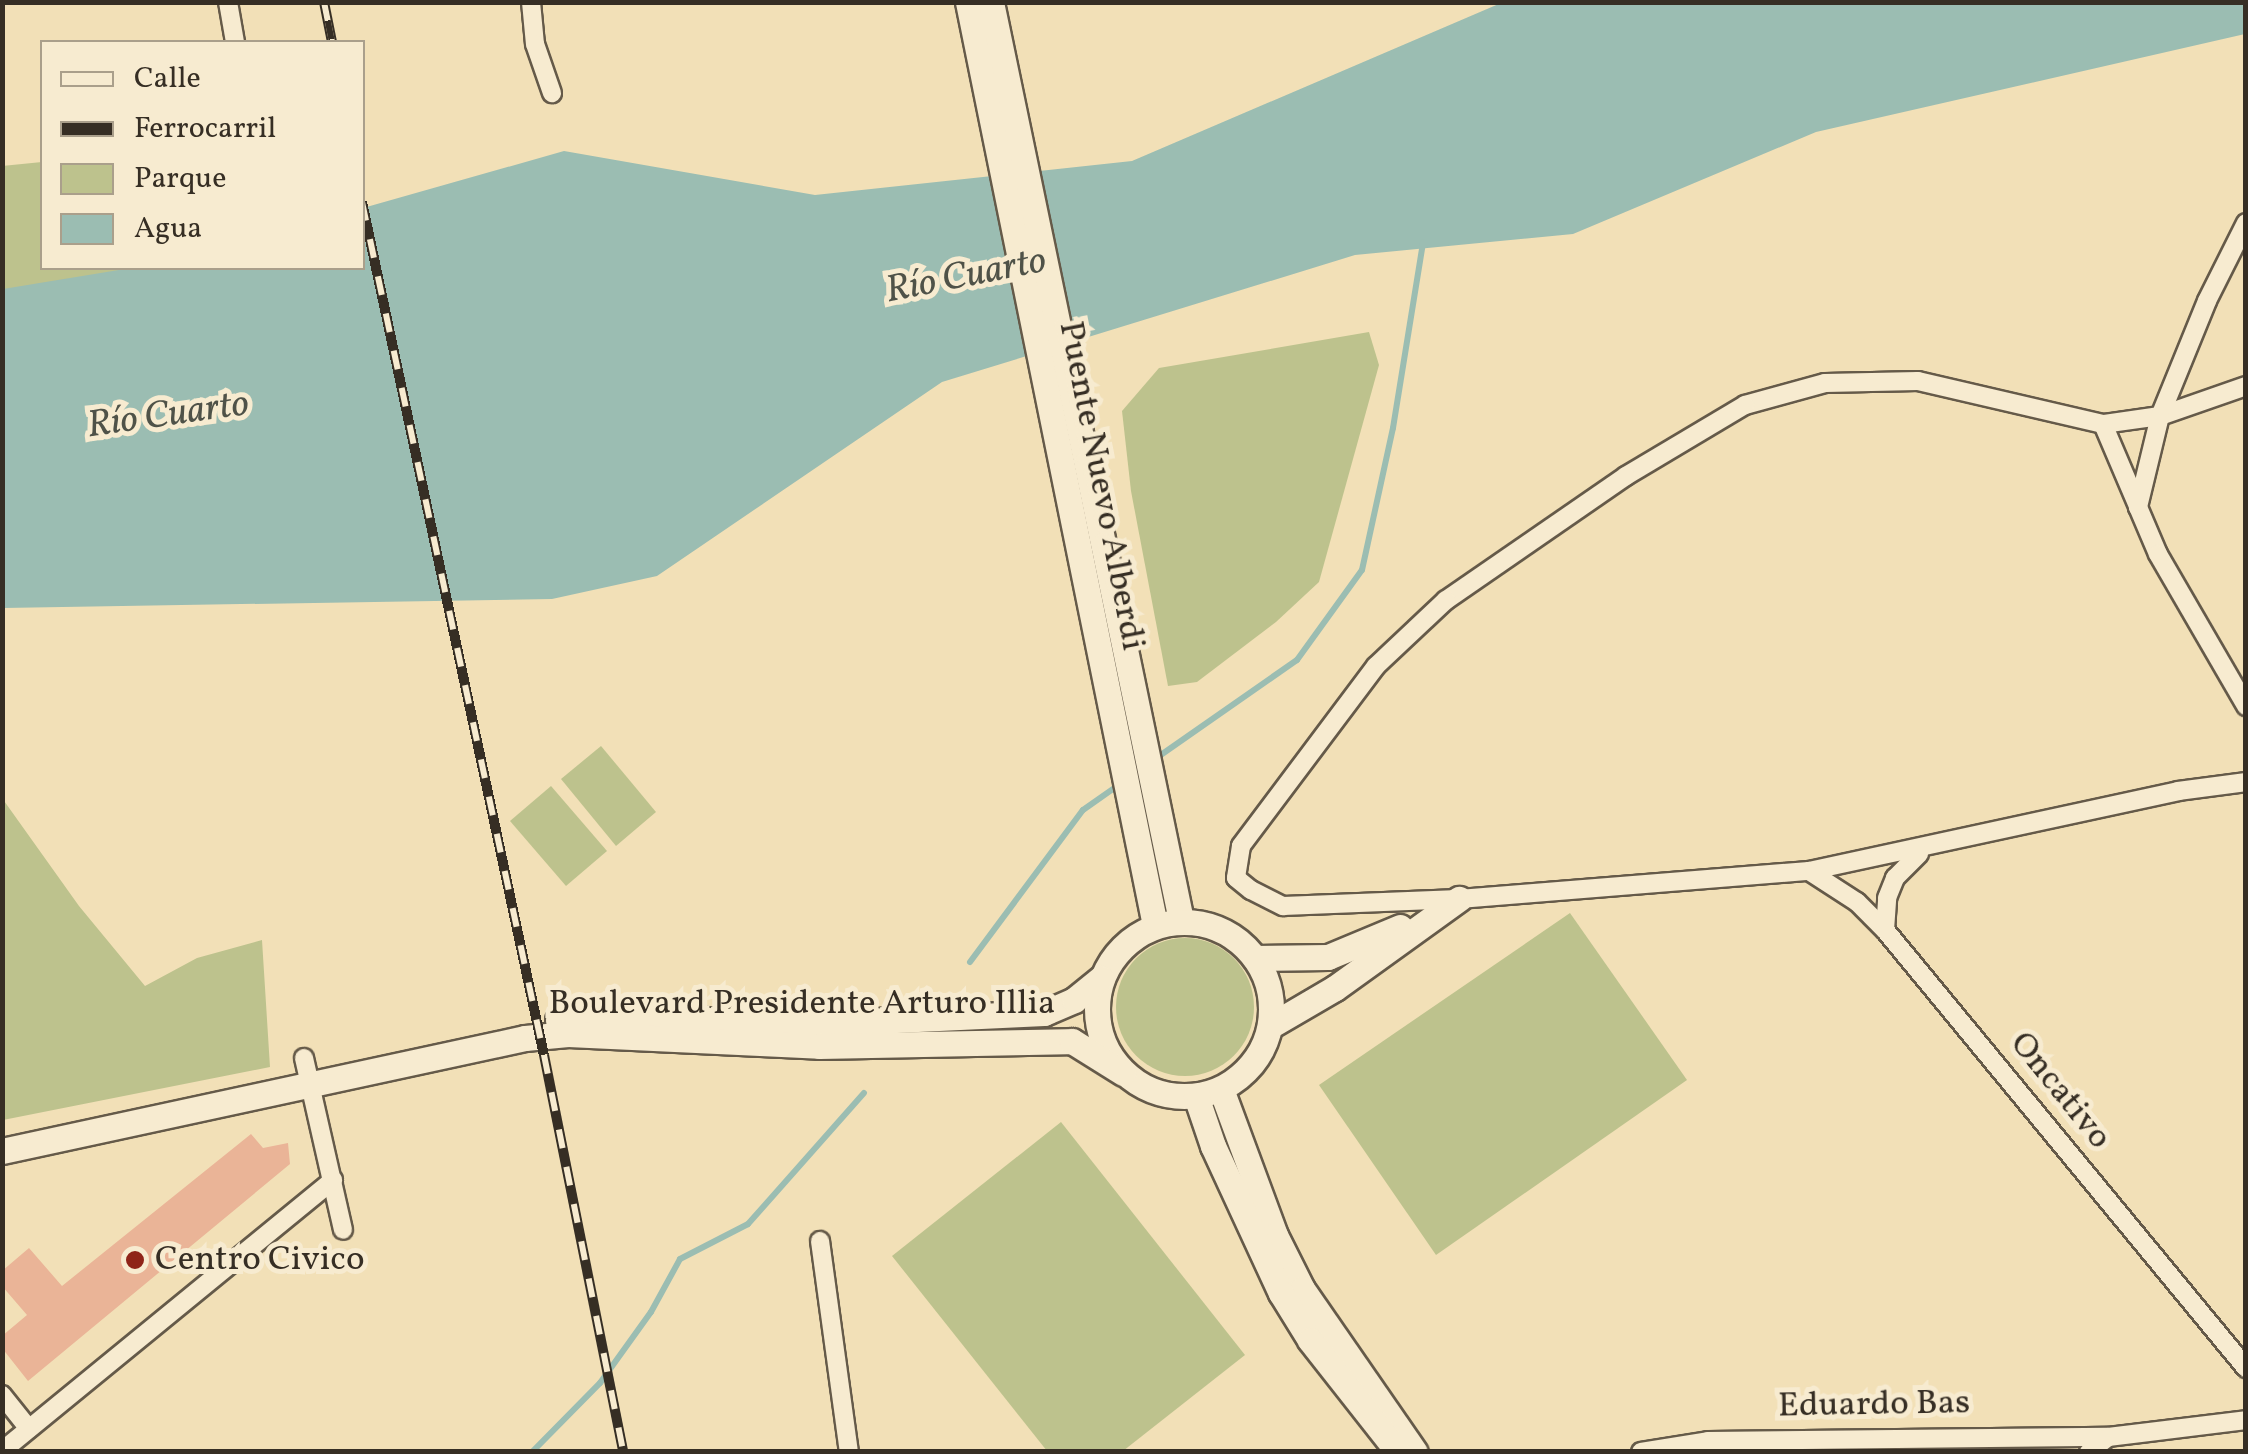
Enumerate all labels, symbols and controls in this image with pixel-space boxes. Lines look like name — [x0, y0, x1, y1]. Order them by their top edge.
legend — [40, 40, 365, 270]
text: Calle — [134, 58, 201, 100]
text: Ferrocarril — [134, 108, 276, 150]
text: Parque — [134, 158, 226, 200]
text: Agua — [134, 208, 202, 250]
water label: Río Cuarto — [882, 239, 1050, 315]
street label: Puente Nuevo Alberdi — [1048, 318, 1154, 654]
water label: Río Cuarto — [84, 382, 252, 450]
street label: Boulevard Presidente Arturo Illia — [549, 983, 1055, 1025]
street label: Oncativo — [2000, 1024, 2120, 1158]
place label: Centro Civico — [155, 1239, 365, 1281]
marker: Centro Civico — [124, 1249, 146, 1271]
street label: Eduardo Bas — [1778, 1382, 1970, 1428]

